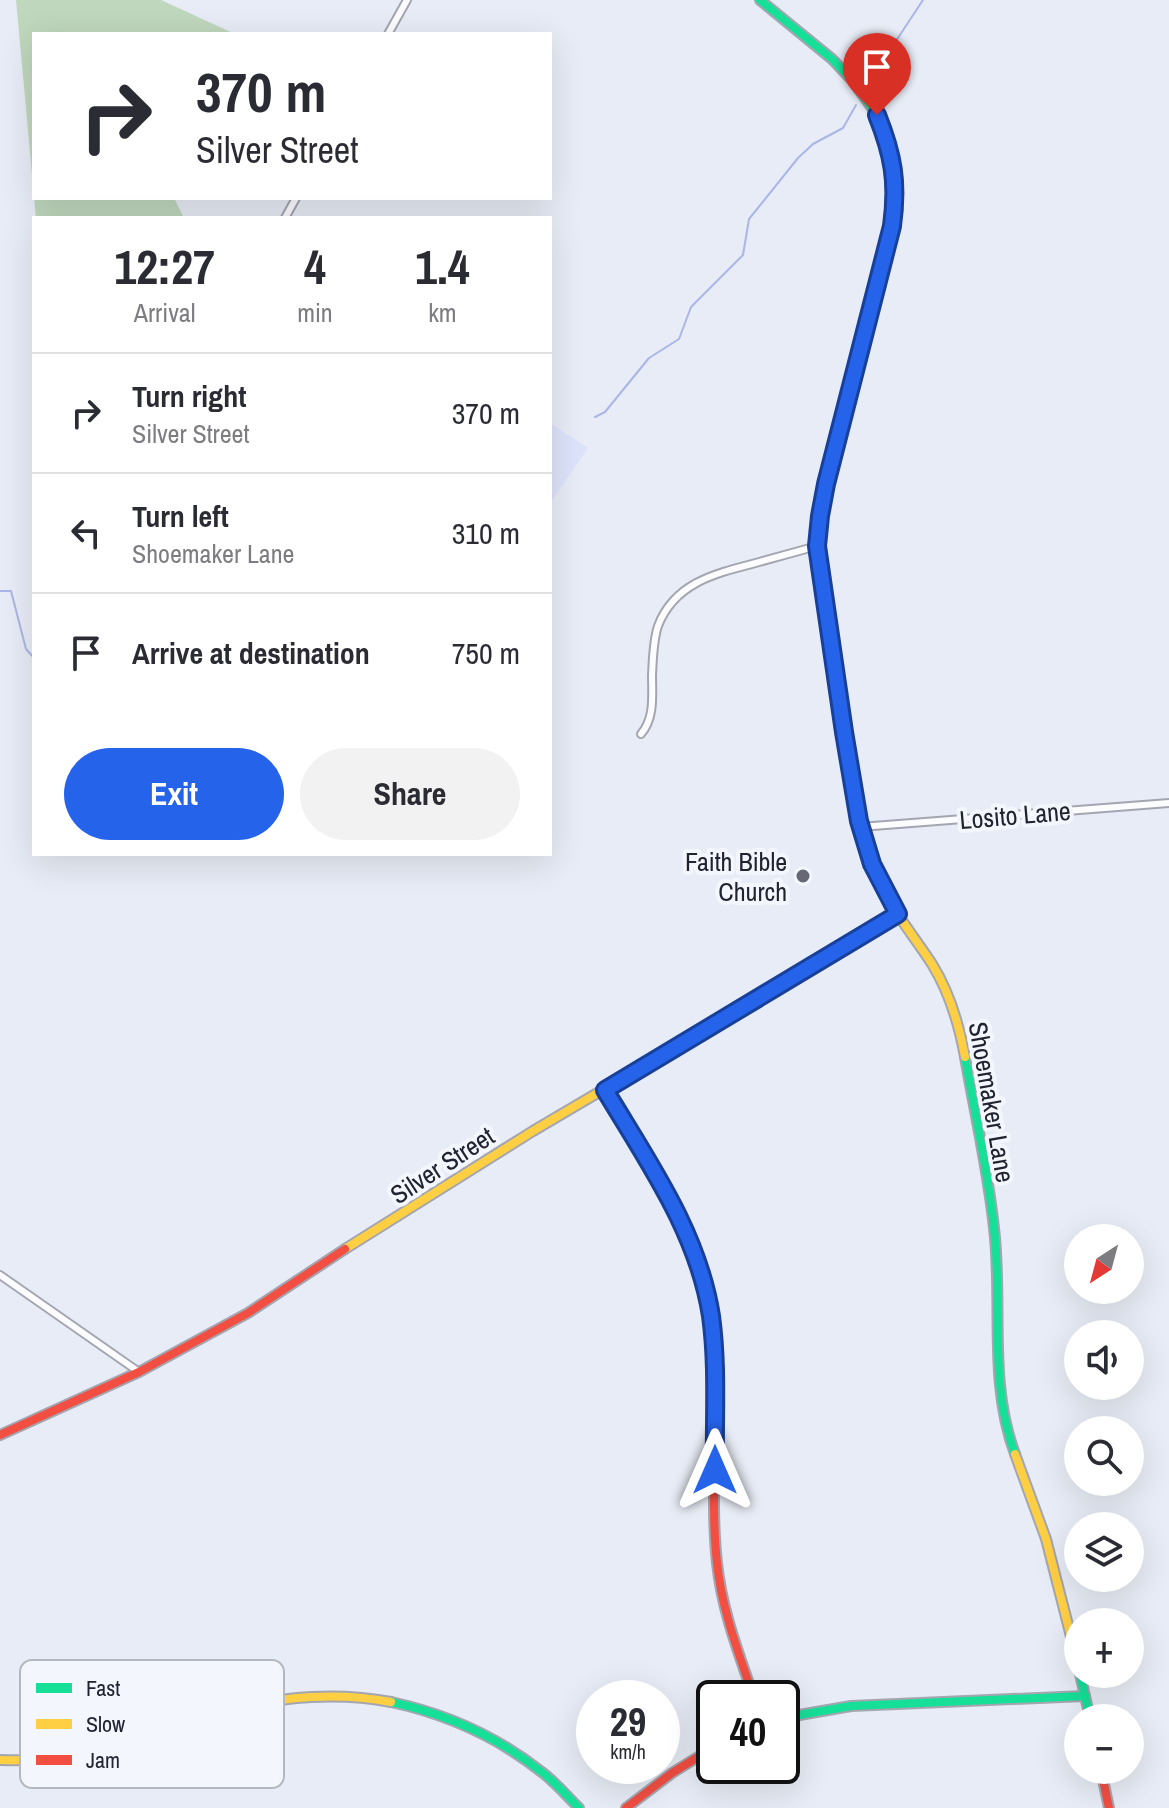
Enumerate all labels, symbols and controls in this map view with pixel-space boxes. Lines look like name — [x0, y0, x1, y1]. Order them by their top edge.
pin — [843, 33, 911, 115]
icon: arrive — [855, 45, 899, 89]
text: 370 m — [196, 54, 326, 129]
icon: right — [64, 64, 168, 168]
text: Silver Street — [196, 126, 358, 174]
text: 12:27 — [114, 234, 215, 299]
text: 4 — [304, 234, 326, 299]
text: 1.4 — [415, 234, 470, 299]
text: Arrival — [134, 295, 195, 330]
text: min — [297, 295, 333, 330]
text: km — [428, 295, 457, 330]
text: Turn right — [132, 376, 246, 416]
icon: right — [64, 391, 108, 435]
text: 370 m — [452, 393, 520, 433]
text: Silver Street — [132, 416, 249, 451]
text: Turn left — [132, 496, 229, 536]
icon: left — [64, 511, 108, 555]
text: 310 m — [452, 513, 520, 553]
text: Shoemaker Lane — [132, 536, 294, 571]
icon: arrive — [64, 631, 108, 675]
text: Arrive at destination — [132, 633, 370, 673]
text: 750 m — [452, 633, 520, 673]
button: Exit — [64, 748, 284, 840]
button: Share — [300, 748, 520, 840]
street label: Losito Lane — [958, 793, 1072, 837]
place label: Faith Bible Church — [685, 844, 787, 909]
marker: Faith Bible Church — [794, 867, 812, 885]
street label: Shoemaker Lane — [961, 1019, 1023, 1185]
street label: Silver Street — [383, 1118, 501, 1212]
north arrow — [1064, 1224, 1144, 1304]
map controls — [1064, 1224, 1144, 1784]
button: sound — [1064, 1320, 1144, 1400]
button: search — [1064, 1416, 1144, 1496]
position arrow — [673, 1428, 757, 1512]
button: layers — [1064, 1512, 1144, 1592]
button: + — [1064, 1608, 1144, 1688]
legend — [20, 1660, 284, 1788]
text: Fast — [86, 1673, 120, 1703]
speed limit sign: 40 — [696, 1680, 800, 1784]
text: 29 — [610, 1695, 646, 1748]
button: − — [1064, 1704, 1144, 1784]
text: Slow — [86, 1709, 125, 1739]
text: km/h — [610, 1738, 646, 1765]
text: Jam — [86, 1745, 120, 1775]

